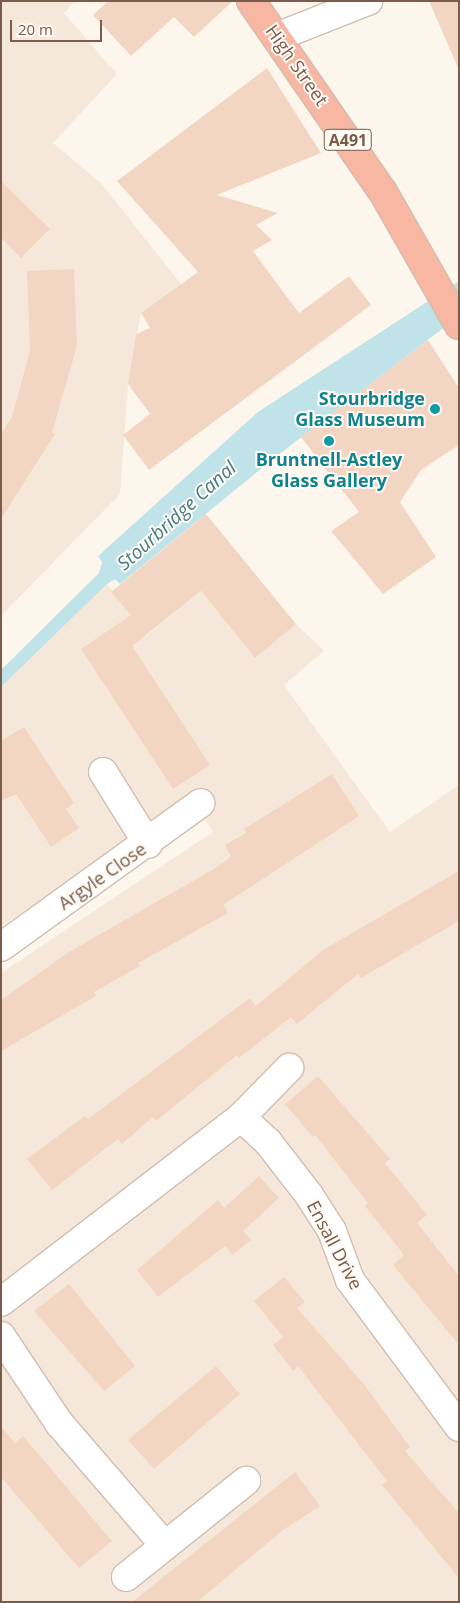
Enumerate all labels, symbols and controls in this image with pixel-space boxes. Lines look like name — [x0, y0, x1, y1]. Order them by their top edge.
scale bar — [12, 10, 105, 42]
text: 20 m — [18, 19, 53, 39]
street label: High Street — [261, 20, 333, 110]
road number: A491 — [323, 126, 373, 154]
place label: Stourbridge Glass Museum — [295, 388, 425, 430]
marker: Stourbridge Glass Museum — [429, 403, 441, 415]
marker: Bruntnell-Astley Glass Gallery — [323, 435, 335, 447]
place label: Bruntnell-Astley Glass Gallery — [256, 449, 402, 492]
water label: Stourbridge Canal — [113, 457, 241, 575]
street label: Argyle Close — [54, 838, 150, 914]
street label: Ensall Drive — [303, 1197, 367, 1293]

